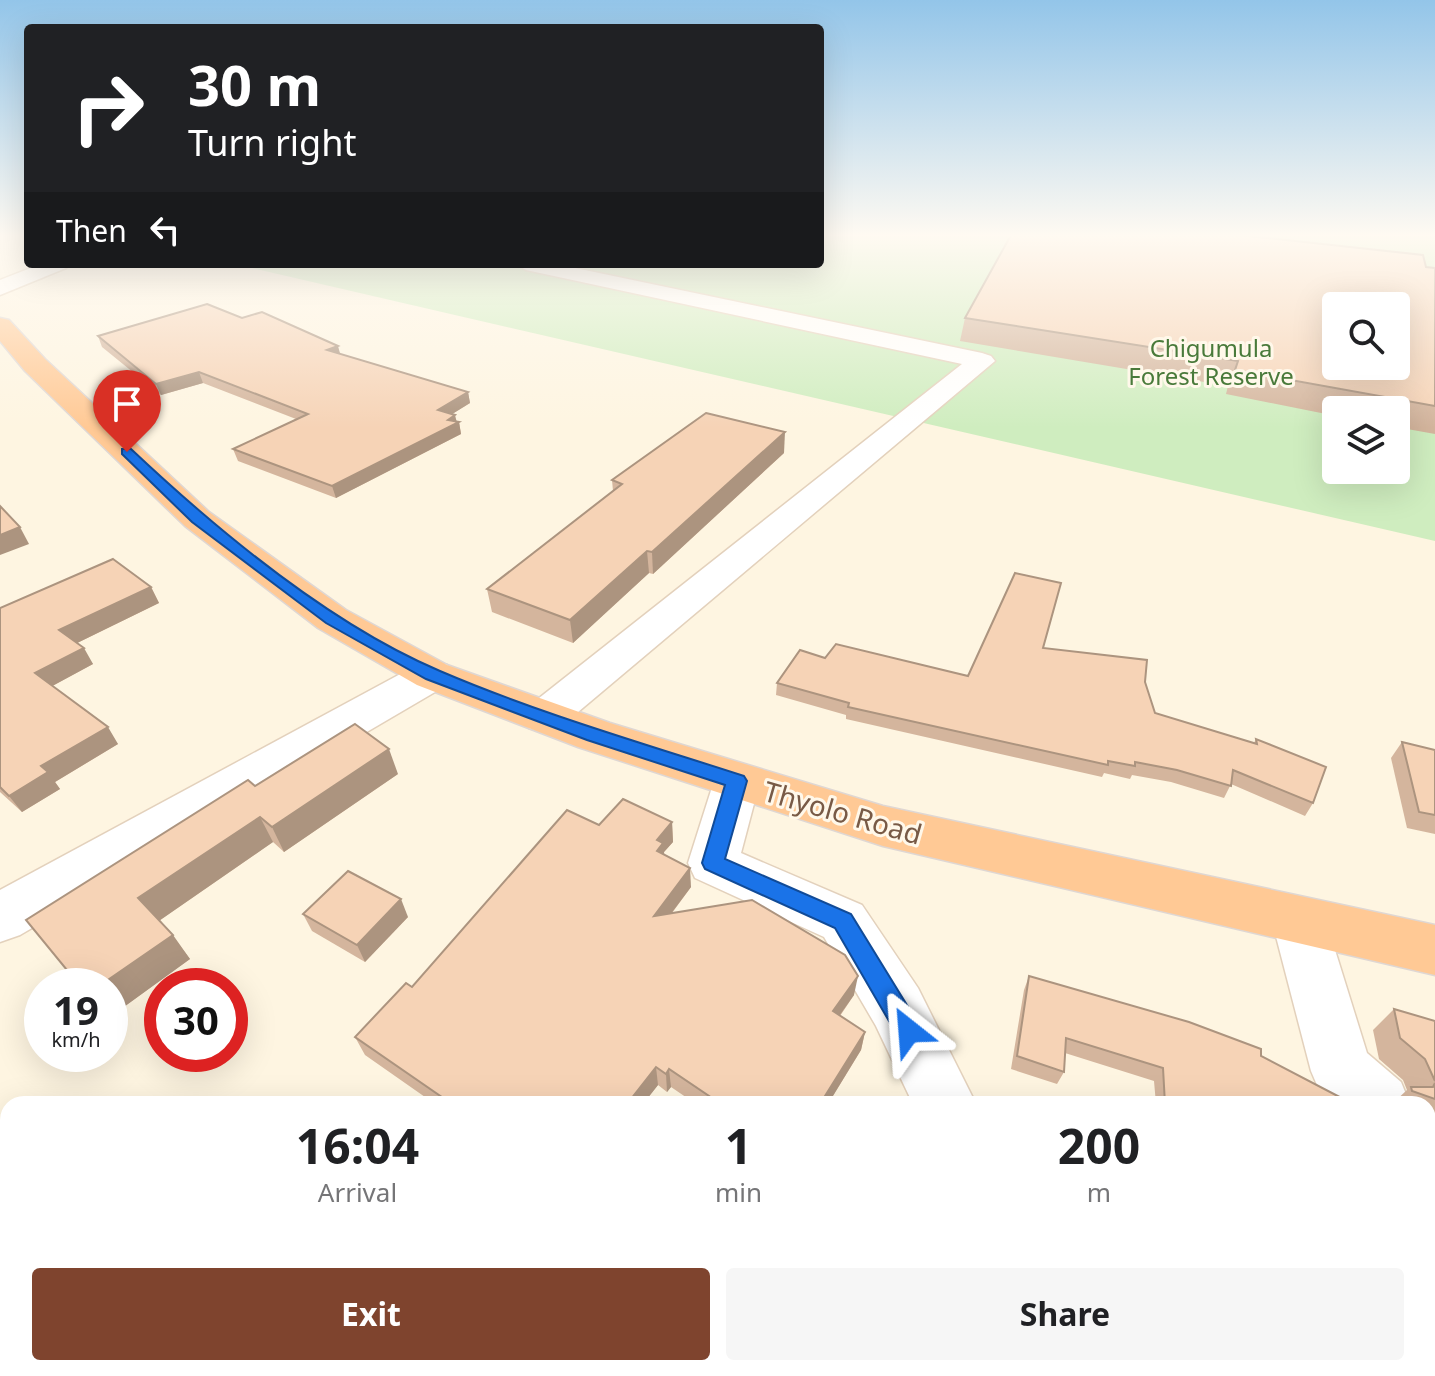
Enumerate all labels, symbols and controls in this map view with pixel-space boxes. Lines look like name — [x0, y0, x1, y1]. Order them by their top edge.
text: 30 m — [188, 46, 321, 122]
icon: right — [56, 56, 160, 160]
text: Turn right — [188, 118, 356, 167]
icon: left — [143, 208, 187, 252]
text: Then — [56, 210, 127, 251]
map controls — [1322, 292, 1410, 484]
button: search — [1322, 292, 1410, 380]
park label: Chigumula Forest Reserve — [1128, 331, 1294, 392]
pin — [93, 370, 161, 452]
icon: arrive — [105, 382, 149, 426]
button: layers — [1322, 396, 1410, 484]
street label: Thyolo Road — [760, 771, 926, 853]
speed limit sign: 30 — [144, 968, 248, 1072]
text: 19 — [53, 982, 99, 1037]
position arrow — [867, 989, 951, 1073]
text: km/h — [51, 1026, 101, 1053]
text: 16:04 — [296, 1113, 419, 1178]
text: 1 — [725, 1113, 752, 1178]
text: 200 — [1058, 1113, 1140, 1178]
text: Arrival — [318, 1174, 397, 1210]
text: min — [715, 1174, 762, 1210]
text: m — [1087, 1174, 1111, 1210]
button: Exit — [32, 1268, 710, 1360]
button: Share — [726, 1268, 1404, 1360]

